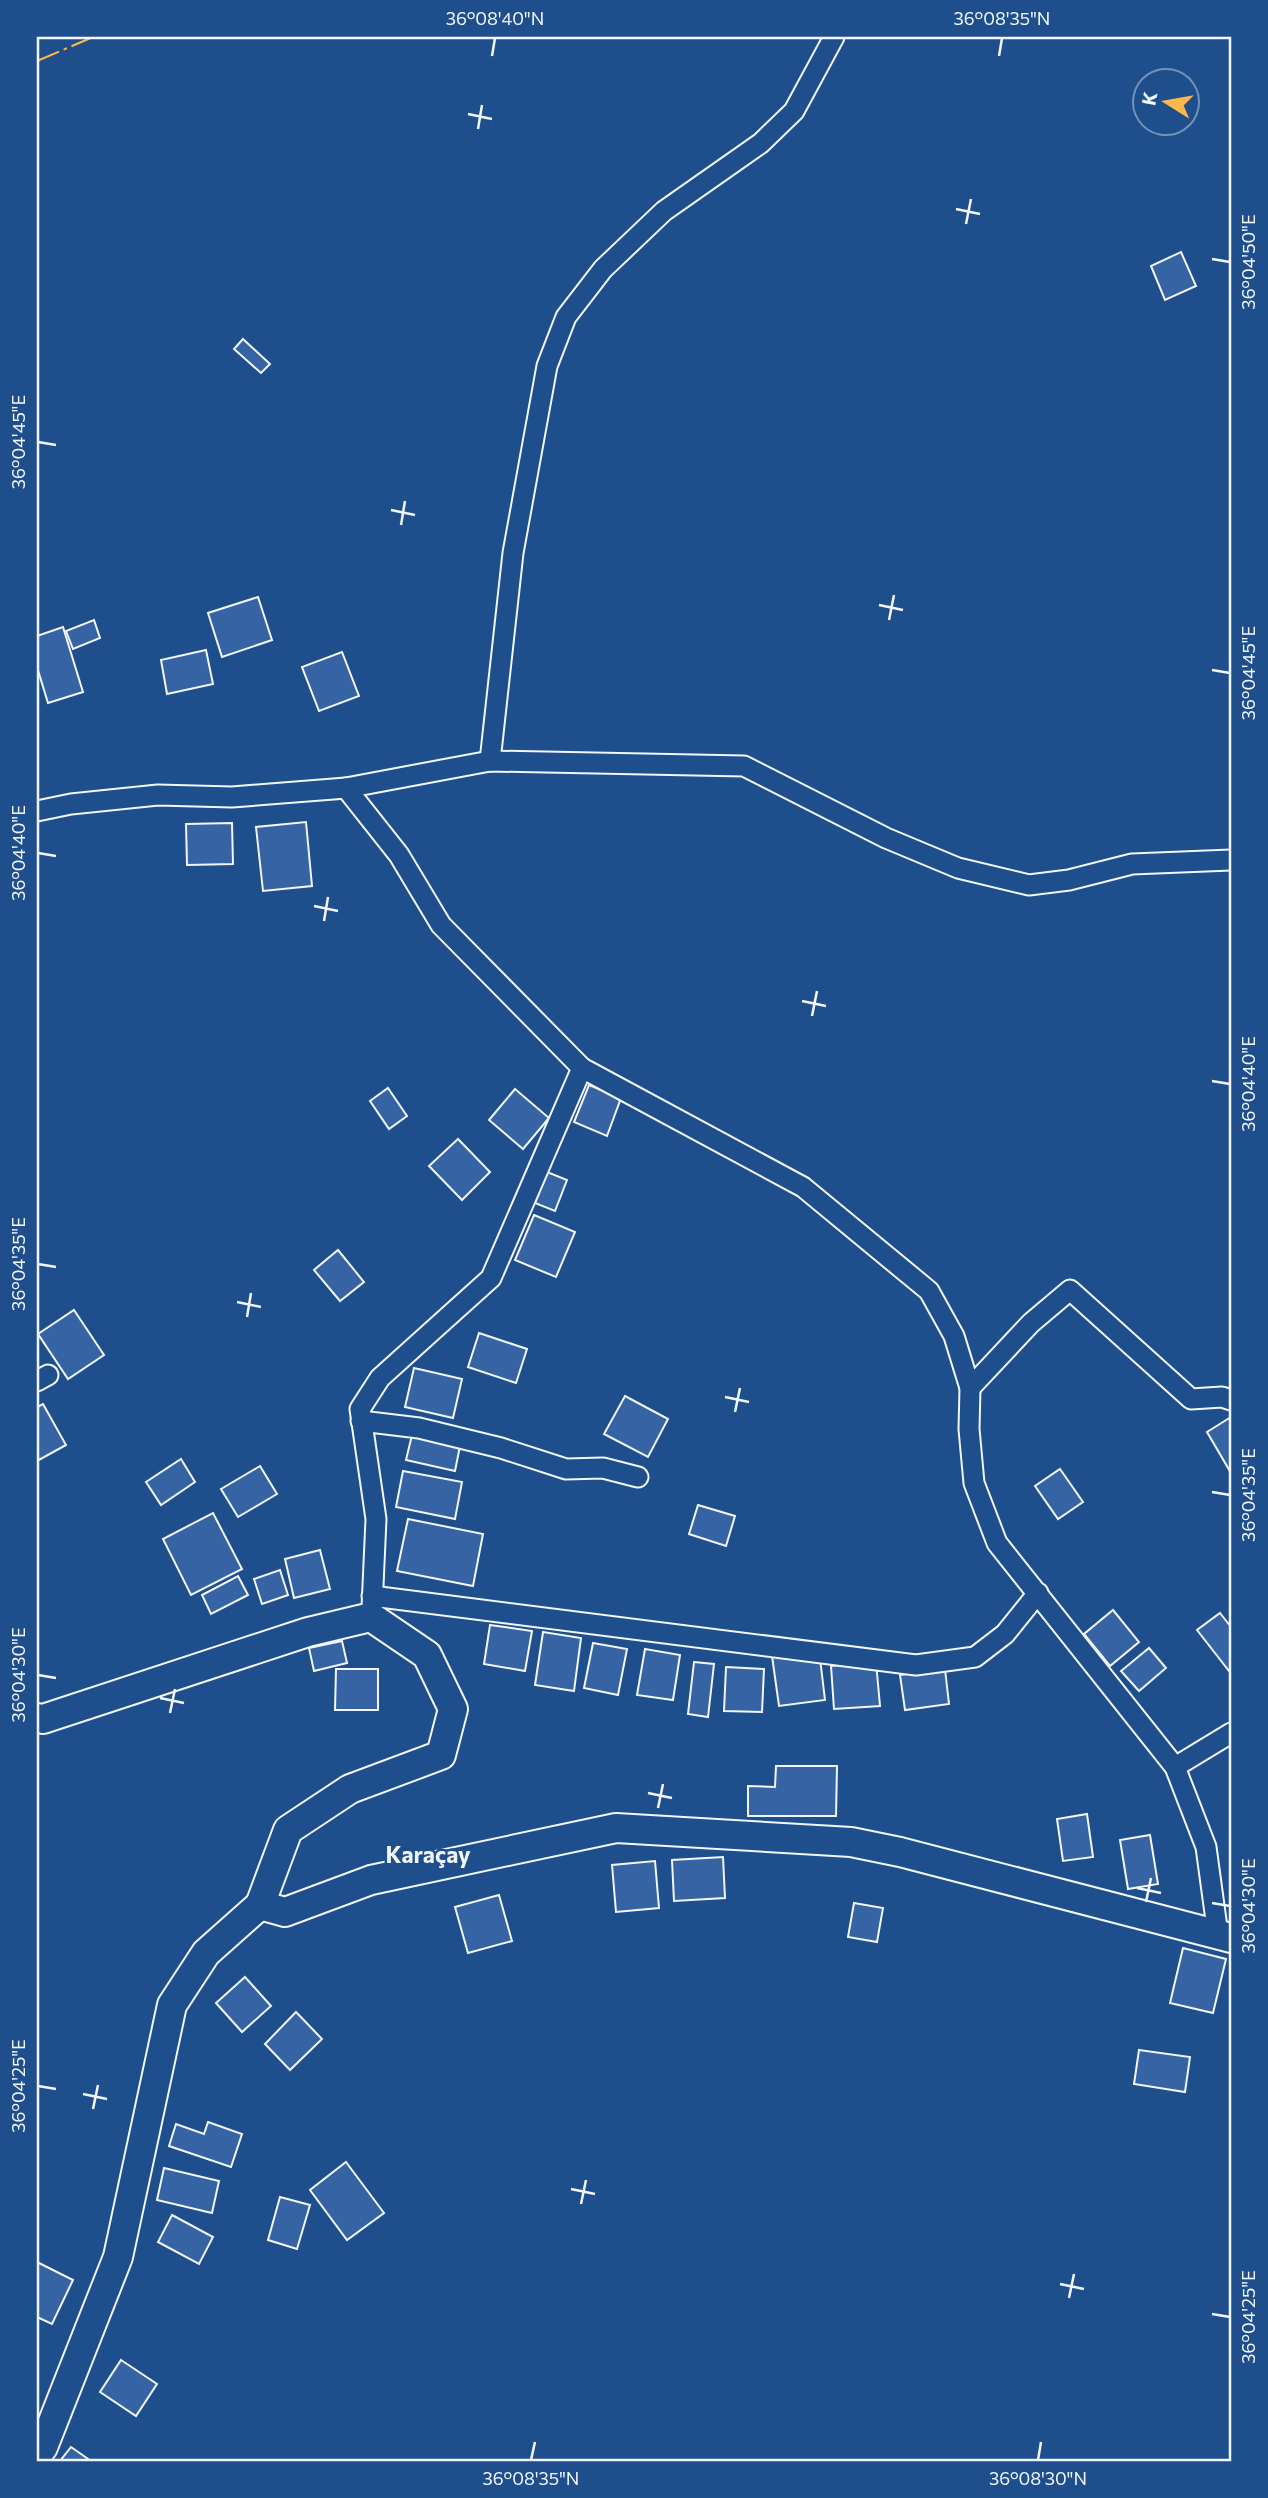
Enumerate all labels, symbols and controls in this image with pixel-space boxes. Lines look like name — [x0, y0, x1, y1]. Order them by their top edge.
text: 36°08'40"N — [446, 7, 544, 29]
text: 36°08'35"N — [954, 7, 1050, 29]
north arrow — [1132, 66, 1202, 136]
text: K — [1136, 90, 1161, 107]
text: 36°04'50"E — [1237, 214, 1259, 310]
text: 36°04'45"E — [7, 395, 29, 489]
text: 36°04'45"E — [1237, 626, 1259, 720]
text: 36°04'40"E — [7, 805, 29, 901]
text: 36°04'40"E — [1237, 1036, 1259, 1132]
text: 36°04'35"E — [7, 1217, 29, 1311]
text: 36°04'35"E — [1237, 1448, 1259, 1542]
text: 36°04'30"E — [7, 1627, 29, 1723]
district label: Karaçay — [385, 1840, 471, 1868]
text: 36°04'30"E — [1237, 1858, 1259, 1954]
text: 36°04'25"E — [7, 2039, 29, 2133]
text: 36°04'25"E — [1237, 2270, 1259, 2364]
text: 36°08'35"N — [483, 2467, 579, 2489]
text: 36°08'30"N — [989, 2467, 1087, 2489]

